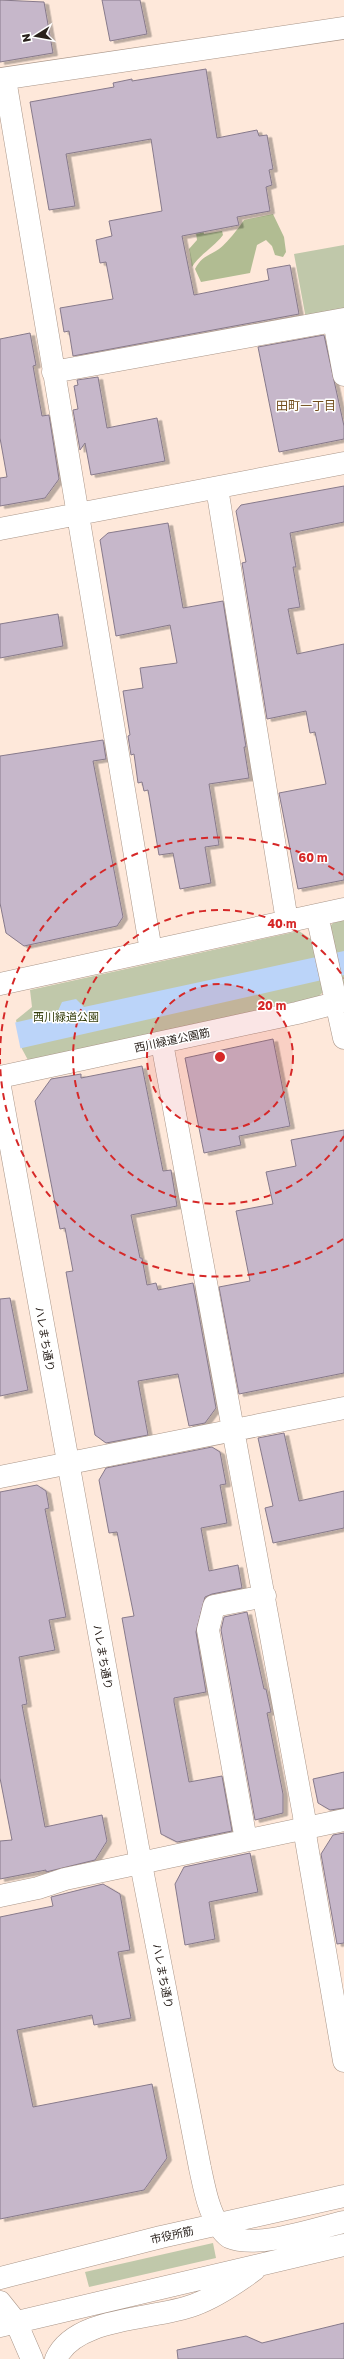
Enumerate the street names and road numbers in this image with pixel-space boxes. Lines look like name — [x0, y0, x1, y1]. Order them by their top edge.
street label: 西川緑道公園筋 — [133, 1025, 211, 1054]
street label: ハレまち通り — [33, 1305, 58, 1373]
street label: ハレまち通り — [91, 1623, 116, 1691]
street label: ハレまち通り — [151, 1942, 176, 2010]
street label: 市役所筋 — [149, 2223, 195, 2246]

